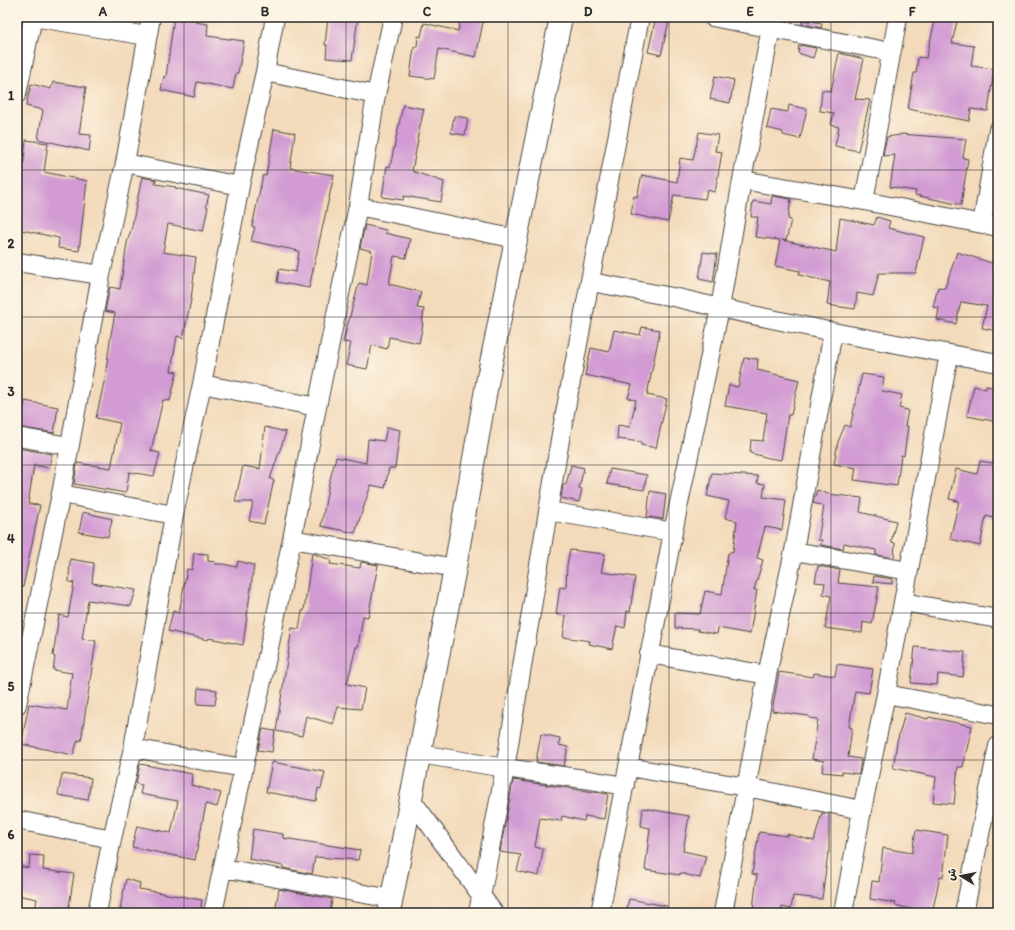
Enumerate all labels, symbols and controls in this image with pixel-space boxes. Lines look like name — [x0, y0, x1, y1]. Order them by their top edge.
text: A — [98, 4, 108, 19]
text: B — [261, 4, 270, 19]
text: C — [423, 4, 432, 19]
text: D — [584, 4, 593, 19]
text: E — [746, 4, 754, 19]
text: F — [909, 4, 916, 19]
text: 1 — [8, 88, 14, 103]
text: 2 — [8, 236, 15, 251]
text: 3 — [7, 384, 15, 399]
text: 4 — [7, 531, 15, 546]
text: 5 — [8, 679, 15, 694]
text: 6 — [8, 827, 15, 842]
north arrow — [941, 856, 981, 896]
text: ش — [944, 867, 959, 881]

